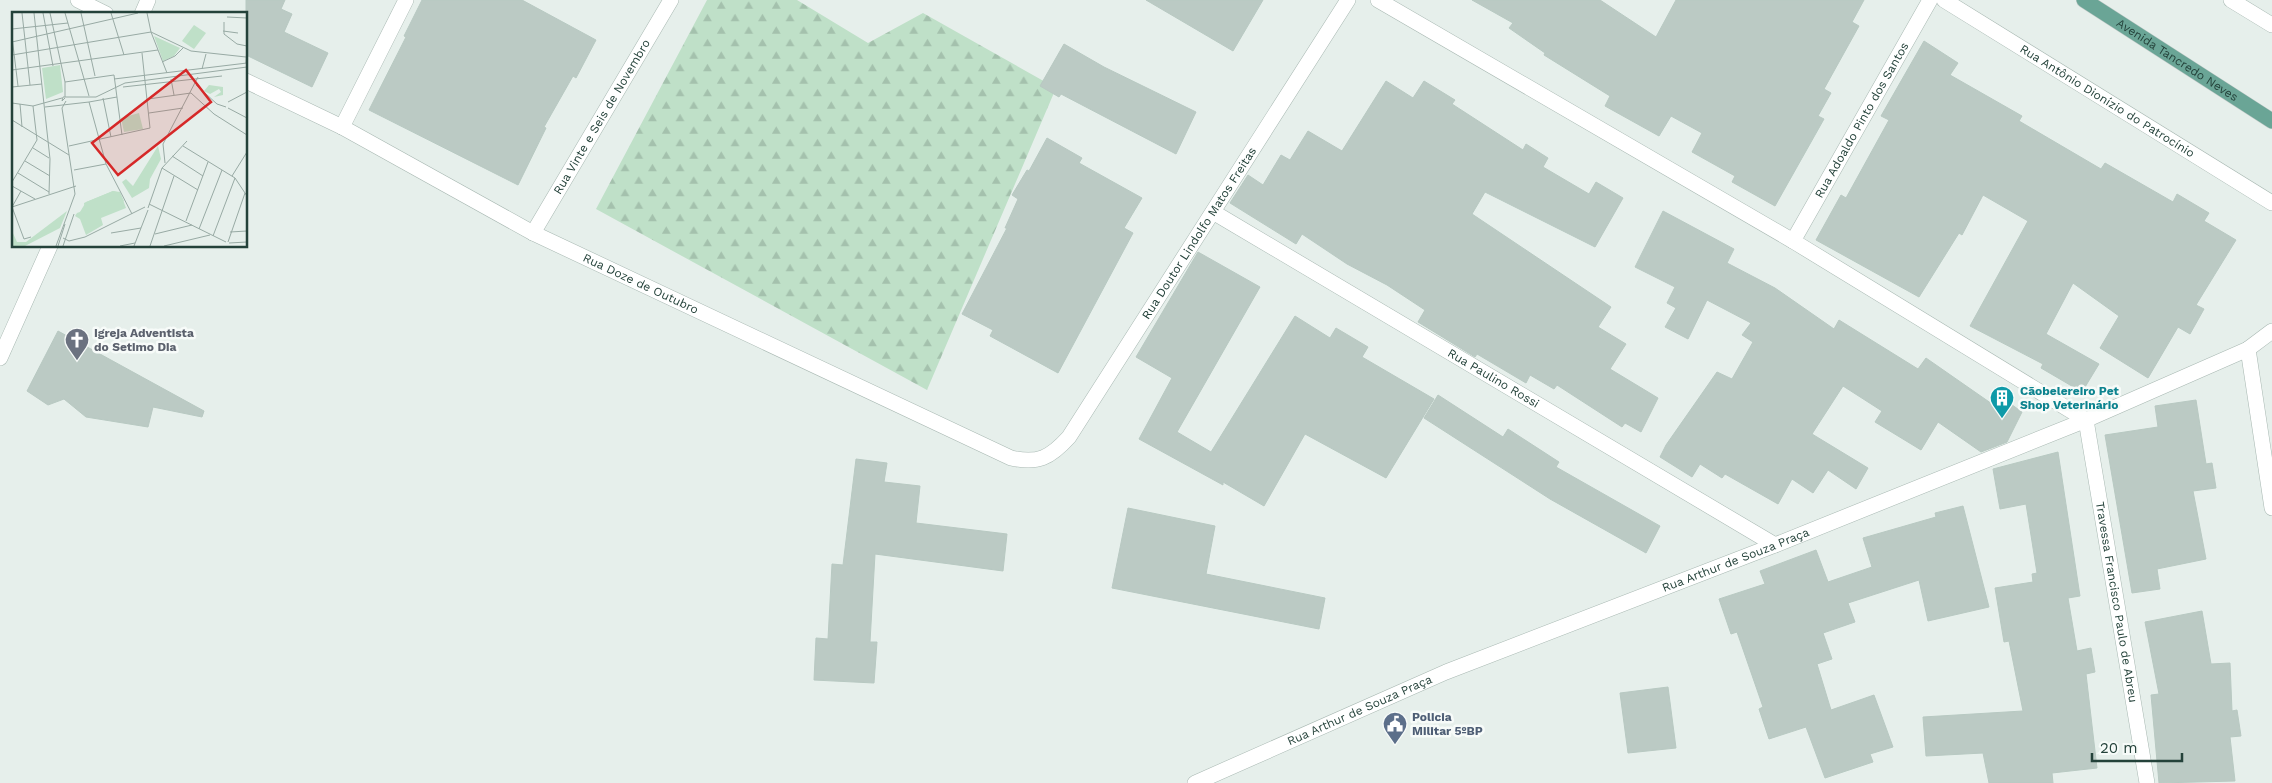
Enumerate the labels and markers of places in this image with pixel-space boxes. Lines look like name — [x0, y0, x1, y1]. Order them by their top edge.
place label: Igreja Adventista do Setimo Dia — [94, 326, 194, 354]
church icon: Igreja Adventista do Setimo Dia — [64, 327, 90, 361]
place label: Cãobelereiro Pet Shop Veterinário — [2020, 384, 2120, 412]
building icon: Cãobelereiro Pet Shop Veterinário — [1989, 385, 2015, 419]
place label: Policia Militar 5ºBP — [1412, 710, 1483, 738]
public building icon: Policia Militar 5ºBP — [1382, 711, 1408, 745]

